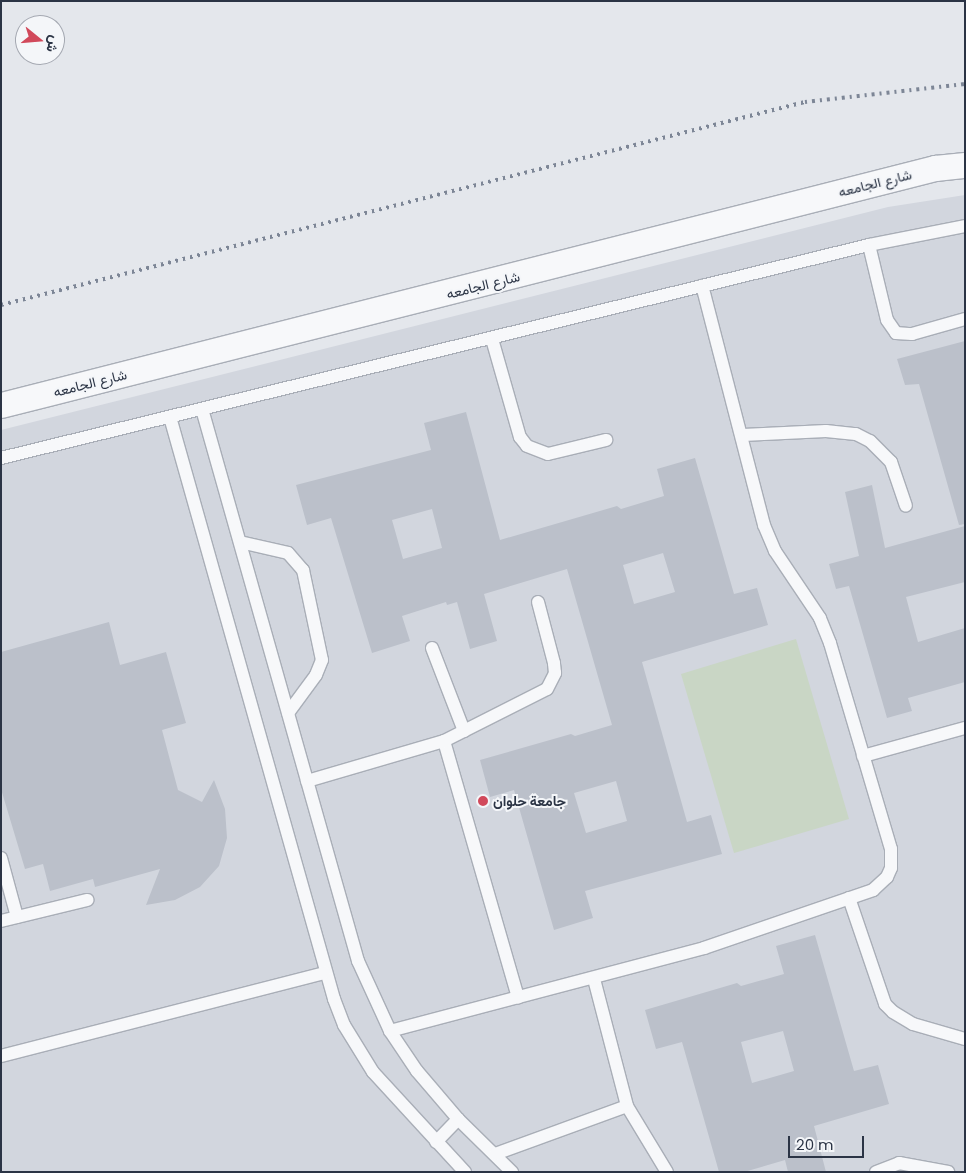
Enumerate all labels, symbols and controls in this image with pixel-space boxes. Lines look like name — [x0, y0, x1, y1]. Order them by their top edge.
north arrow — [15, 15, 65, 65]
text: ش — [41, 33, 65, 55]
street label: شارع الجامعه — [837, 166, 913, 200]
street label: شارع الجامعه — [445, 268, 521, 302]
street label: شارع الجامعه — [52, 366, 128, 400]
place label: جامعة حلوان — [493, 793, 566, 809]
marker: جامعة حلوان — [477, 795, 489, 807]
scale bar — [791, 1126, 867, 1158]
text: 20 m — [796, 1134, 834, 1155]

